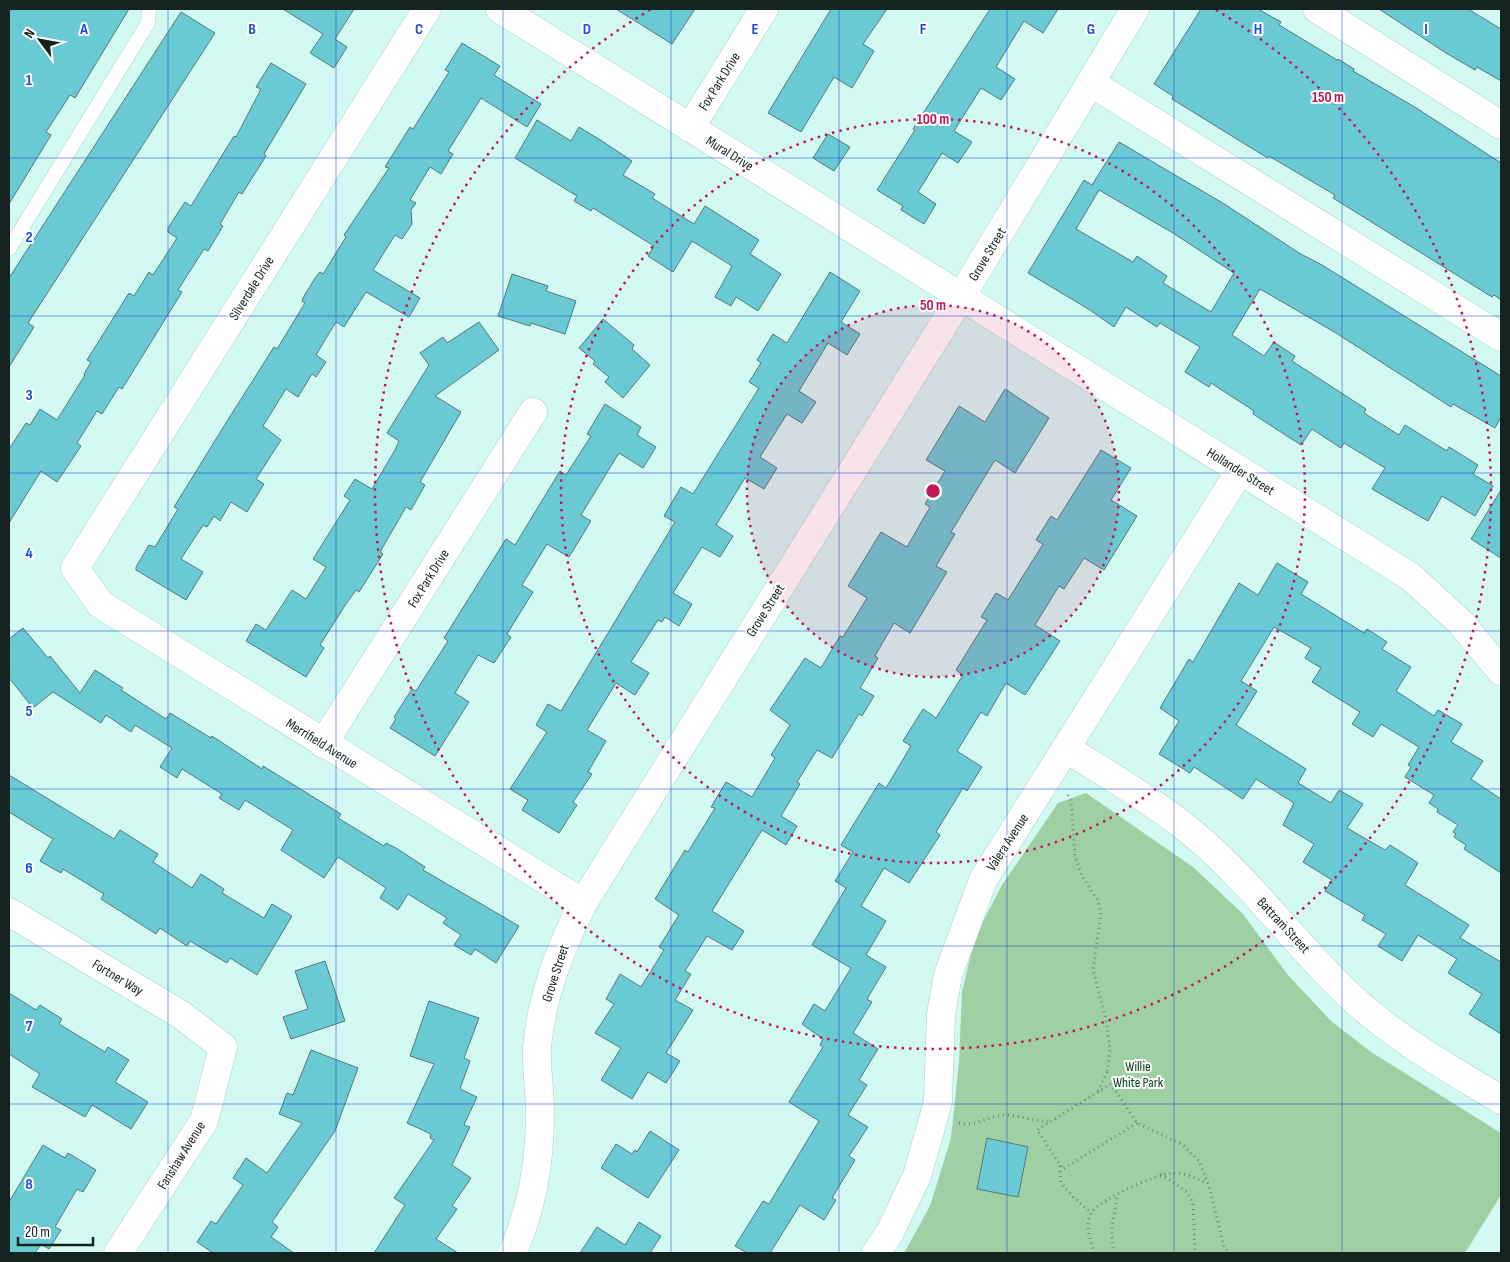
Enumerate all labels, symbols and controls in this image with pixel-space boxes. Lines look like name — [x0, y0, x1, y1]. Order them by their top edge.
north arrow — [15, 15, 65, 65]
text: A — [79, 20, 88, 39]
text: B — [248, 20, 256, 39]
text: C — [415, 20, 423, 39]
text: D — [583, 20, 591, 39]
text: E — [752, 20, 759, 39]
text: F — [920, 20, 927, 39]
text: G — [1087, 20, 1095, 39]
text: H — [1254, 20, 1262, 39]
text: I — [1424, 20, 1428, 39]
text: N — [20, 26, 39, 41]
street label: Fox Park Drive — [695, 49, 744, 114]
text: 1 — [26, 71, 33, 90]
text: 150 m — [1312, 88, 1344, 107]
text: 100 m — [917, 110, 949, 129]
street label: Mural Drive — [703, 132, 757, 175]
street label: Grove Street — [965, 224, 1010, 284]
text: 2 — [25, 228, 33, 247]
street label: Silverdale Drive — [225, 253, 278, 323]
text: 50 m — [920, 296, 946, 315]
text: 3 — [25, 386, 33, 405]
street label: Hollander Street — [1204, 444, 1278, 499]
centre of rings — [924, 482, 942, 500]
text: 4 — [25, 544, 33, 563]
street label: Fox Park Drive — [404, 546, 453, 611]
street label: Grove Street — [743, 581, 788, 640]
text: 5 — [25, 702, 33, 721]
street label: Merrifield Avenue — [283, 715, 361, 772]
street label: Valera Avenue — [983, 810, 1032, 874]
text: 6 — [25, 859, 33, 878]
street label: Battram Street — [1253, 894, 1314, 957]
street label: Grove Street — [538, 942, 573, 1004]
street label: Fortner Way — [89, 956, 147, 1000]
text: 7 — [26, 1017, 33, 1036]
park label: Willie White Park — [1113, 1058, 1164, 1091]
street label: Fanshaw Avenue — [154, 1118, 209, 1192]
text: 8 — [25, 1175, 33, 1194]
scale bar — [18, 1214, 92, 1246]
text: 20 m — [25, 1223, 50, 1242]

